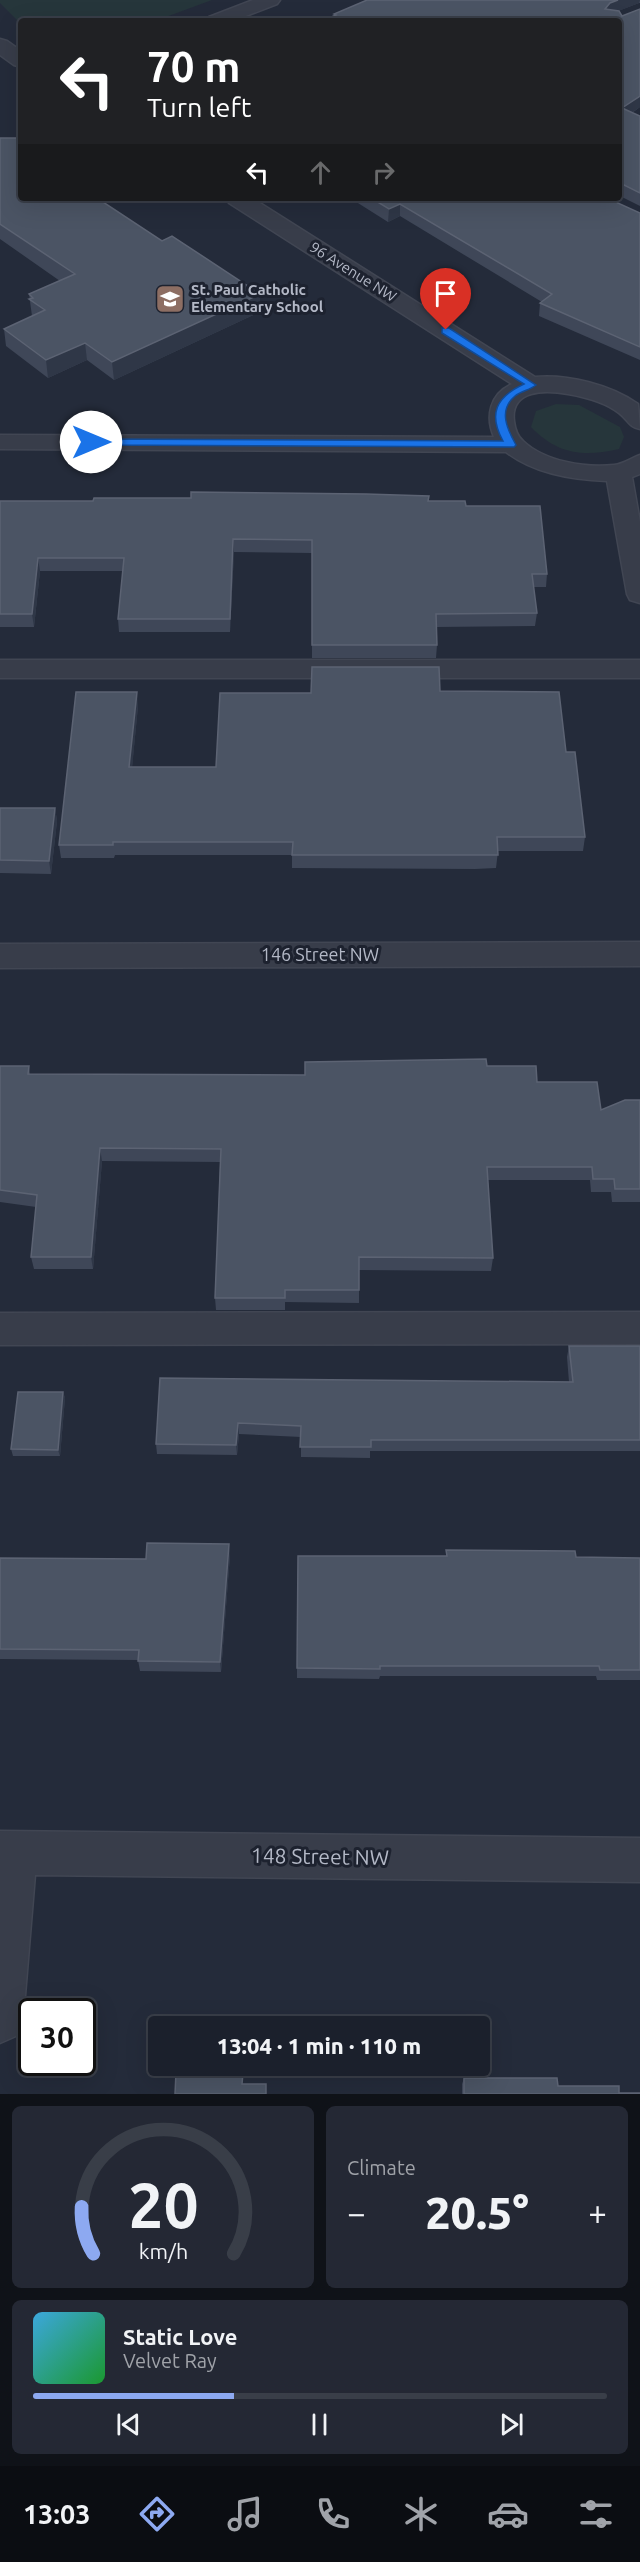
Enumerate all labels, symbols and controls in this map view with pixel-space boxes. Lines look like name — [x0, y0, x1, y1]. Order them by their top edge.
icon: left — [48, 42, 126, 120]
text: 70 m — [147, 43, 241, 90]
text: Turn left — [147, 92, 251, 122]
icon: left — [241, 156, 274, 189]
icon: ahead — [304, 156, 337, 189]
icon: right — [367, 156, 400, 189]
street label: 96 Avenue NW — [307, 238, 400, 305]
pin — [420, 268, 471, 330]
icon: arrive — [429, 277, 462, 310]
place label: St. Paul Catholic Elementary School — [191, 281, 324, 315]
school or university icon: St. Paul Catholic Elementary School — [154, 283, 186, 315]
position arrow — [59, 410, 123, 474]
street label: 146 Street NW — [261, 944, 380, 964]
street label: 148 Street NW — [251, 1843, 389, 1869]
speed limit sign: 30 — [18, 1998, 96, 2076]
text: 13:04 · 1 min · 110 m — [217, 2033, 421, 2058]
text: Climate — [347, 2156, 416, 2179]
text: 20 — [128, 2170, 198, 2240]
text: 20.5° — [425, 2187, 529, 2238]
text: − — [347, 2194, 366, 2231]
text: + — [588, 2194, 607, 2231]
text: km/h — [138, 2239, 188, 2263]
text: Static Love — [123, 2324, 238, 2349]
text: Velvet Ray — [123, 2349, 217, 2372]
icon: previous — [112, 2408, 145, 2441]
icon: pause — [303, 2408, 336, 2441]
icon: next — [495, 2408, 528, 2441]
icon: directions — [136, 2493, 178, 2535]
icon: music — [224, 2493, 266, 2535]
icon: phone — [312, 2493, 354, 2535]
icon: climate — [400, 2493, 442, 2535]
icon: car — [487, 2493, 529, 2535]
icon: filters — [575, 2493, 617, 2535]
text: 13:03 — [23, 2499, 90, 2529]

